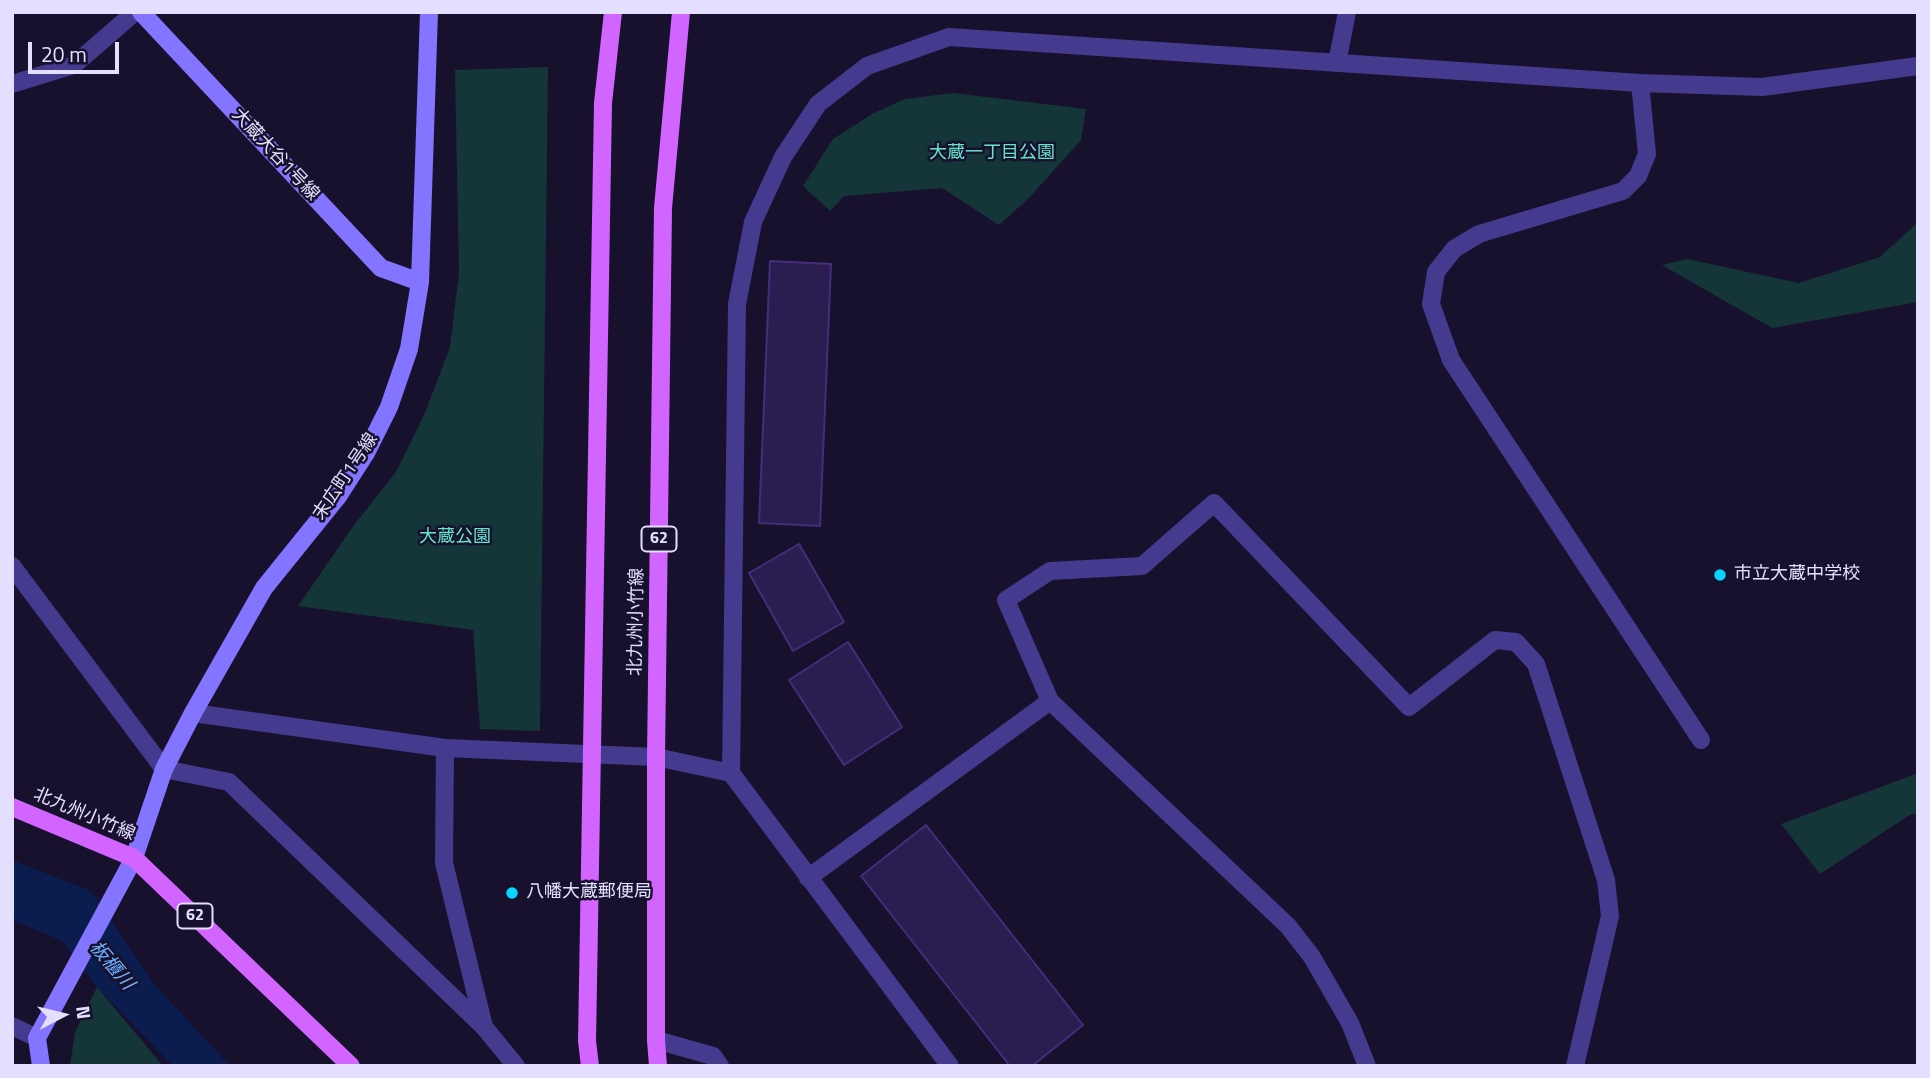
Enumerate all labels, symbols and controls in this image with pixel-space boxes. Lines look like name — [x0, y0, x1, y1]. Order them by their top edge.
scale bar — [32, 28, 122, 72]
text: 20 m — [41, 38, 87, 70]
street label: 大蔵大谷1号線 — [227, 104, 323, 206]
park label: 大蔵一丁目公園 — [929, 143, 1055, 165]
street label: 末広町1号線 — [309, 429, 383, 525]
road number: 62 — [642, 526, 676, 552]
park label: 大蔵公園 — [419, 527, 491, 549]
place label: 市立大蔵中学校 — [1734, 564, 1860, 586]
marker: 市立大蔵中学校 — [1712, 567, 1728, 583]
street label: 北九州小竹線 — [625, 568, 649, 676]
street label: 北九州小竹線 — [30, 784, 138, 846]
place label: 八幡大蔵郵便局 — [526, 882, 652, 904]
marker: 八幡大蔵郵便局 — [504, 885, 520, 901]
road number: 62 — [178, 904, 212, 928]
water label: 板櫃川 — [84, 937, 138, 995]
north arrow — [28, 980, 98, 1050]
text: N — [69, 1004, 100, 1021]

